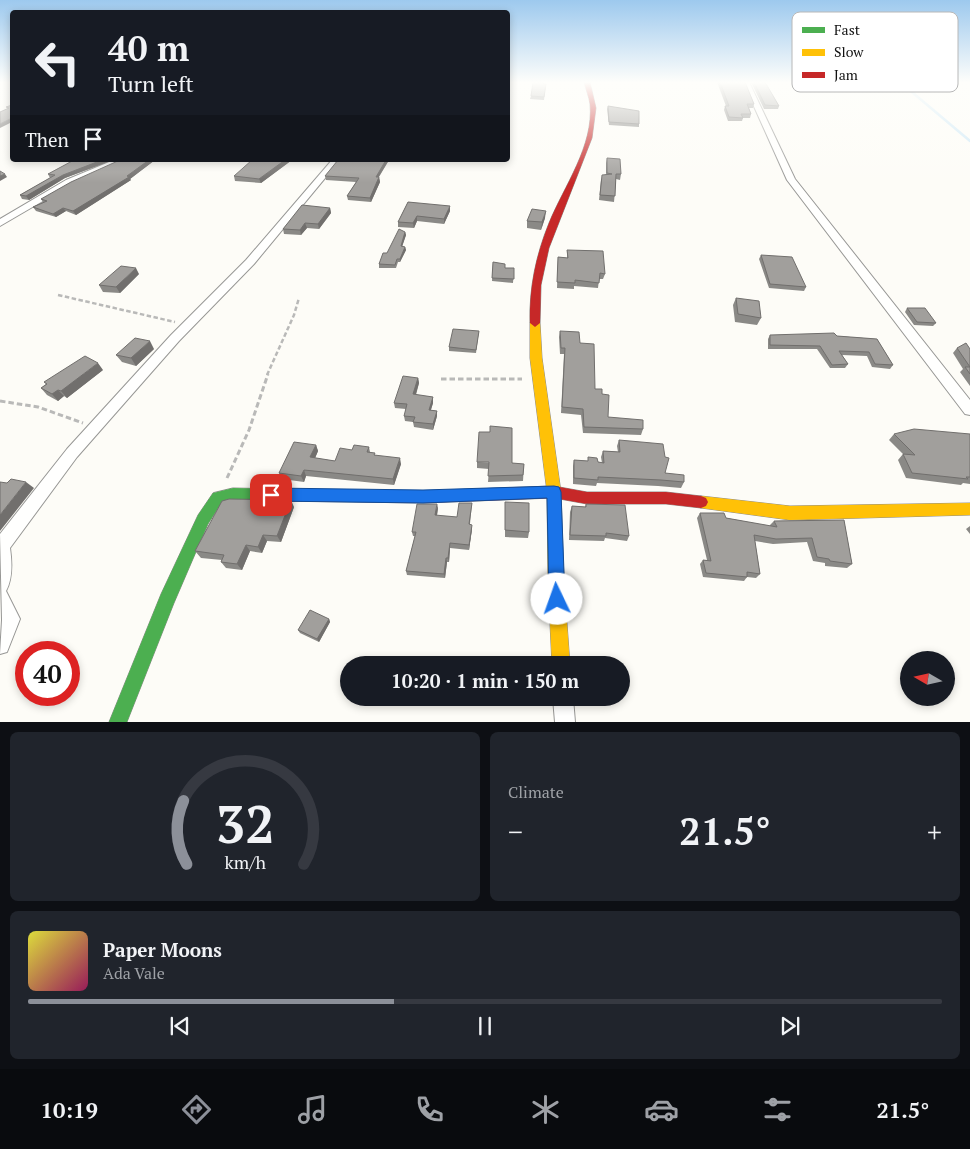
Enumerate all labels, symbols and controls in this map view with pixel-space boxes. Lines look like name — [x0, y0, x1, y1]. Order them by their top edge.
legend — [792, 12, 958, 92]
text: Fast — [834, 20, 861, 39]
text: 40 m — [108, 25, 189, 71]
icon: left — [25, 30, 90, 95]
text: Slow — [834, 42, 864, 61]
text: Jam — [834, 65, 858, 84]
text: Turn left — [108, 69, 194, 98]
icon: arrive — [79, 125, 107, 153]
text: Then — [25, 127, 69, 152]
pin — [250, 474, 292, 516]
icon: arrive — [257, 481, 285, 509]
position arrow — [530, 572, 582, 624]
speed limit sign: 40 — [15, 641, 80, 706]
north arrow — [900, 651, 955, 706]
map controls — [900, 651, 955, 706]
text: 10:20 · 1 min · 150 m — [391, 668, 579, 693]
text: Climate — [508, 781, 564, 803]
text: 32 — [216, 789, 274, 858]
text: 21.5° — [679, 806, 771, 856]
text: − — [508, 813, 523, 850]
text: + — [927, 813, 942, 850]
text: km/h — [224, 850, 266, 874]
text: Paper Moons — [103, 937, 222, 962]
text: Ada Vale — [103, 962, 165, 984]
icon: previous — [166, 1012, 194, 1040]
icon: pause — [471, 1012, 499, 1040]
icon: next — [776, 1012, 804, 1040]
icon: directions — [179, 1092, 214, 1127]
icon: music — [295, 1092, 330, 1127]
icon: phone — [412, 1092, 447, 1127]
icon: climate — [528, 1092, 563, 1127]
icon: car — [644, 1092, 679, 1127]
icon: filters — [760, 1092, 795, 1127]
text: 10:19 — [41, 1095, 98, 1124]
text: 21.5° — [876, 1095, 929, 1124]

